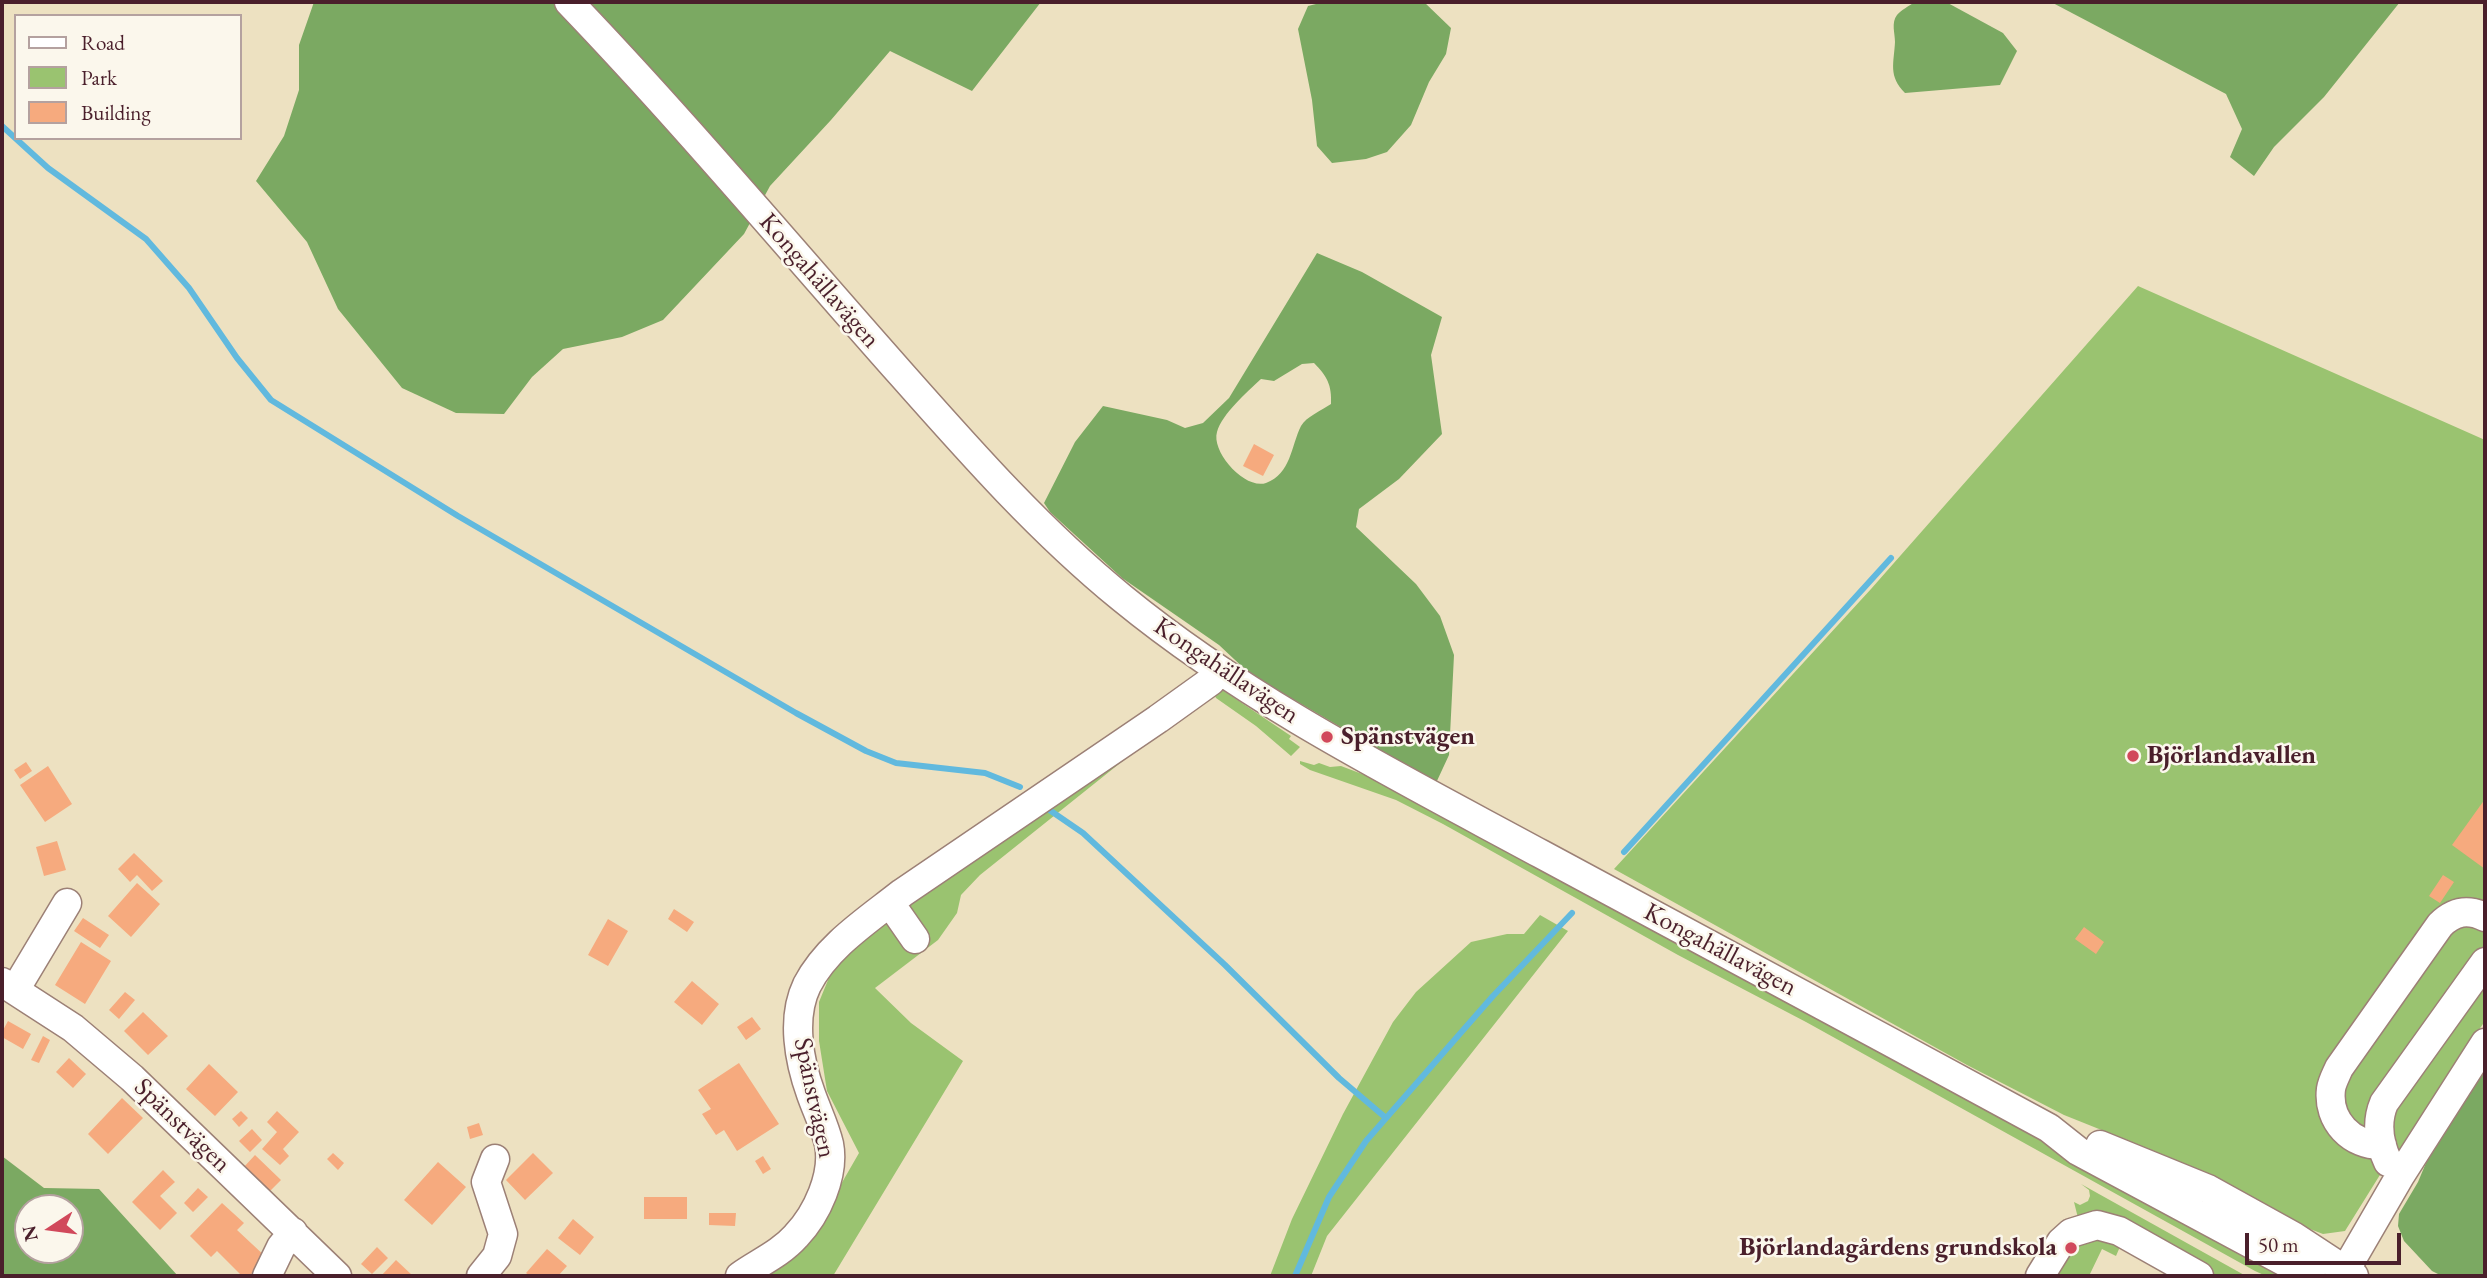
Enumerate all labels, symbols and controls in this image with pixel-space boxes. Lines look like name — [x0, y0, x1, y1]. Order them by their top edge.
legend — [14, 14, 242, 140]
text: Road — [81, 29, 125, 56]
text: Park — [81, 64, 117, 91]
text: Building — [81, 99, 151, 126]
street label: Kongahällavägen — [752, 207, 886, 355]
street label: Kongahällavägen — [1147, 611, 1305, 731]
place label: Spänstvägen — [1341, 721, 1475, 753]
marker: Spänstvägen — [1319, 729, 1335, 745]
place label: Björlandavallen — [2147, 740, 2316, 772]
marker: Björlandavallen — [2125, 748, 2141, 764]
street label: Kongahällavägen — [1638, 897, 1802, 1003]
street label: Spänstvägen — [786, 1035, 842, 1161]
street label: Spänstvägen — [127, 1072, 237, 1180]
north arrow — [14, 1194, 84, 1264]
scale bar — [2249, 1218, 2405, 1262]
text: N — [16, 1223, 44, 1244]
text: 50 m — [2258, 1231, 2299, 1258]
place label: Björlandagårdens grundskola — [1739, 1232, 2057, 1264]
marker: Björlandagårdens grundskola — [2063, 1240, 2079, 1256]

